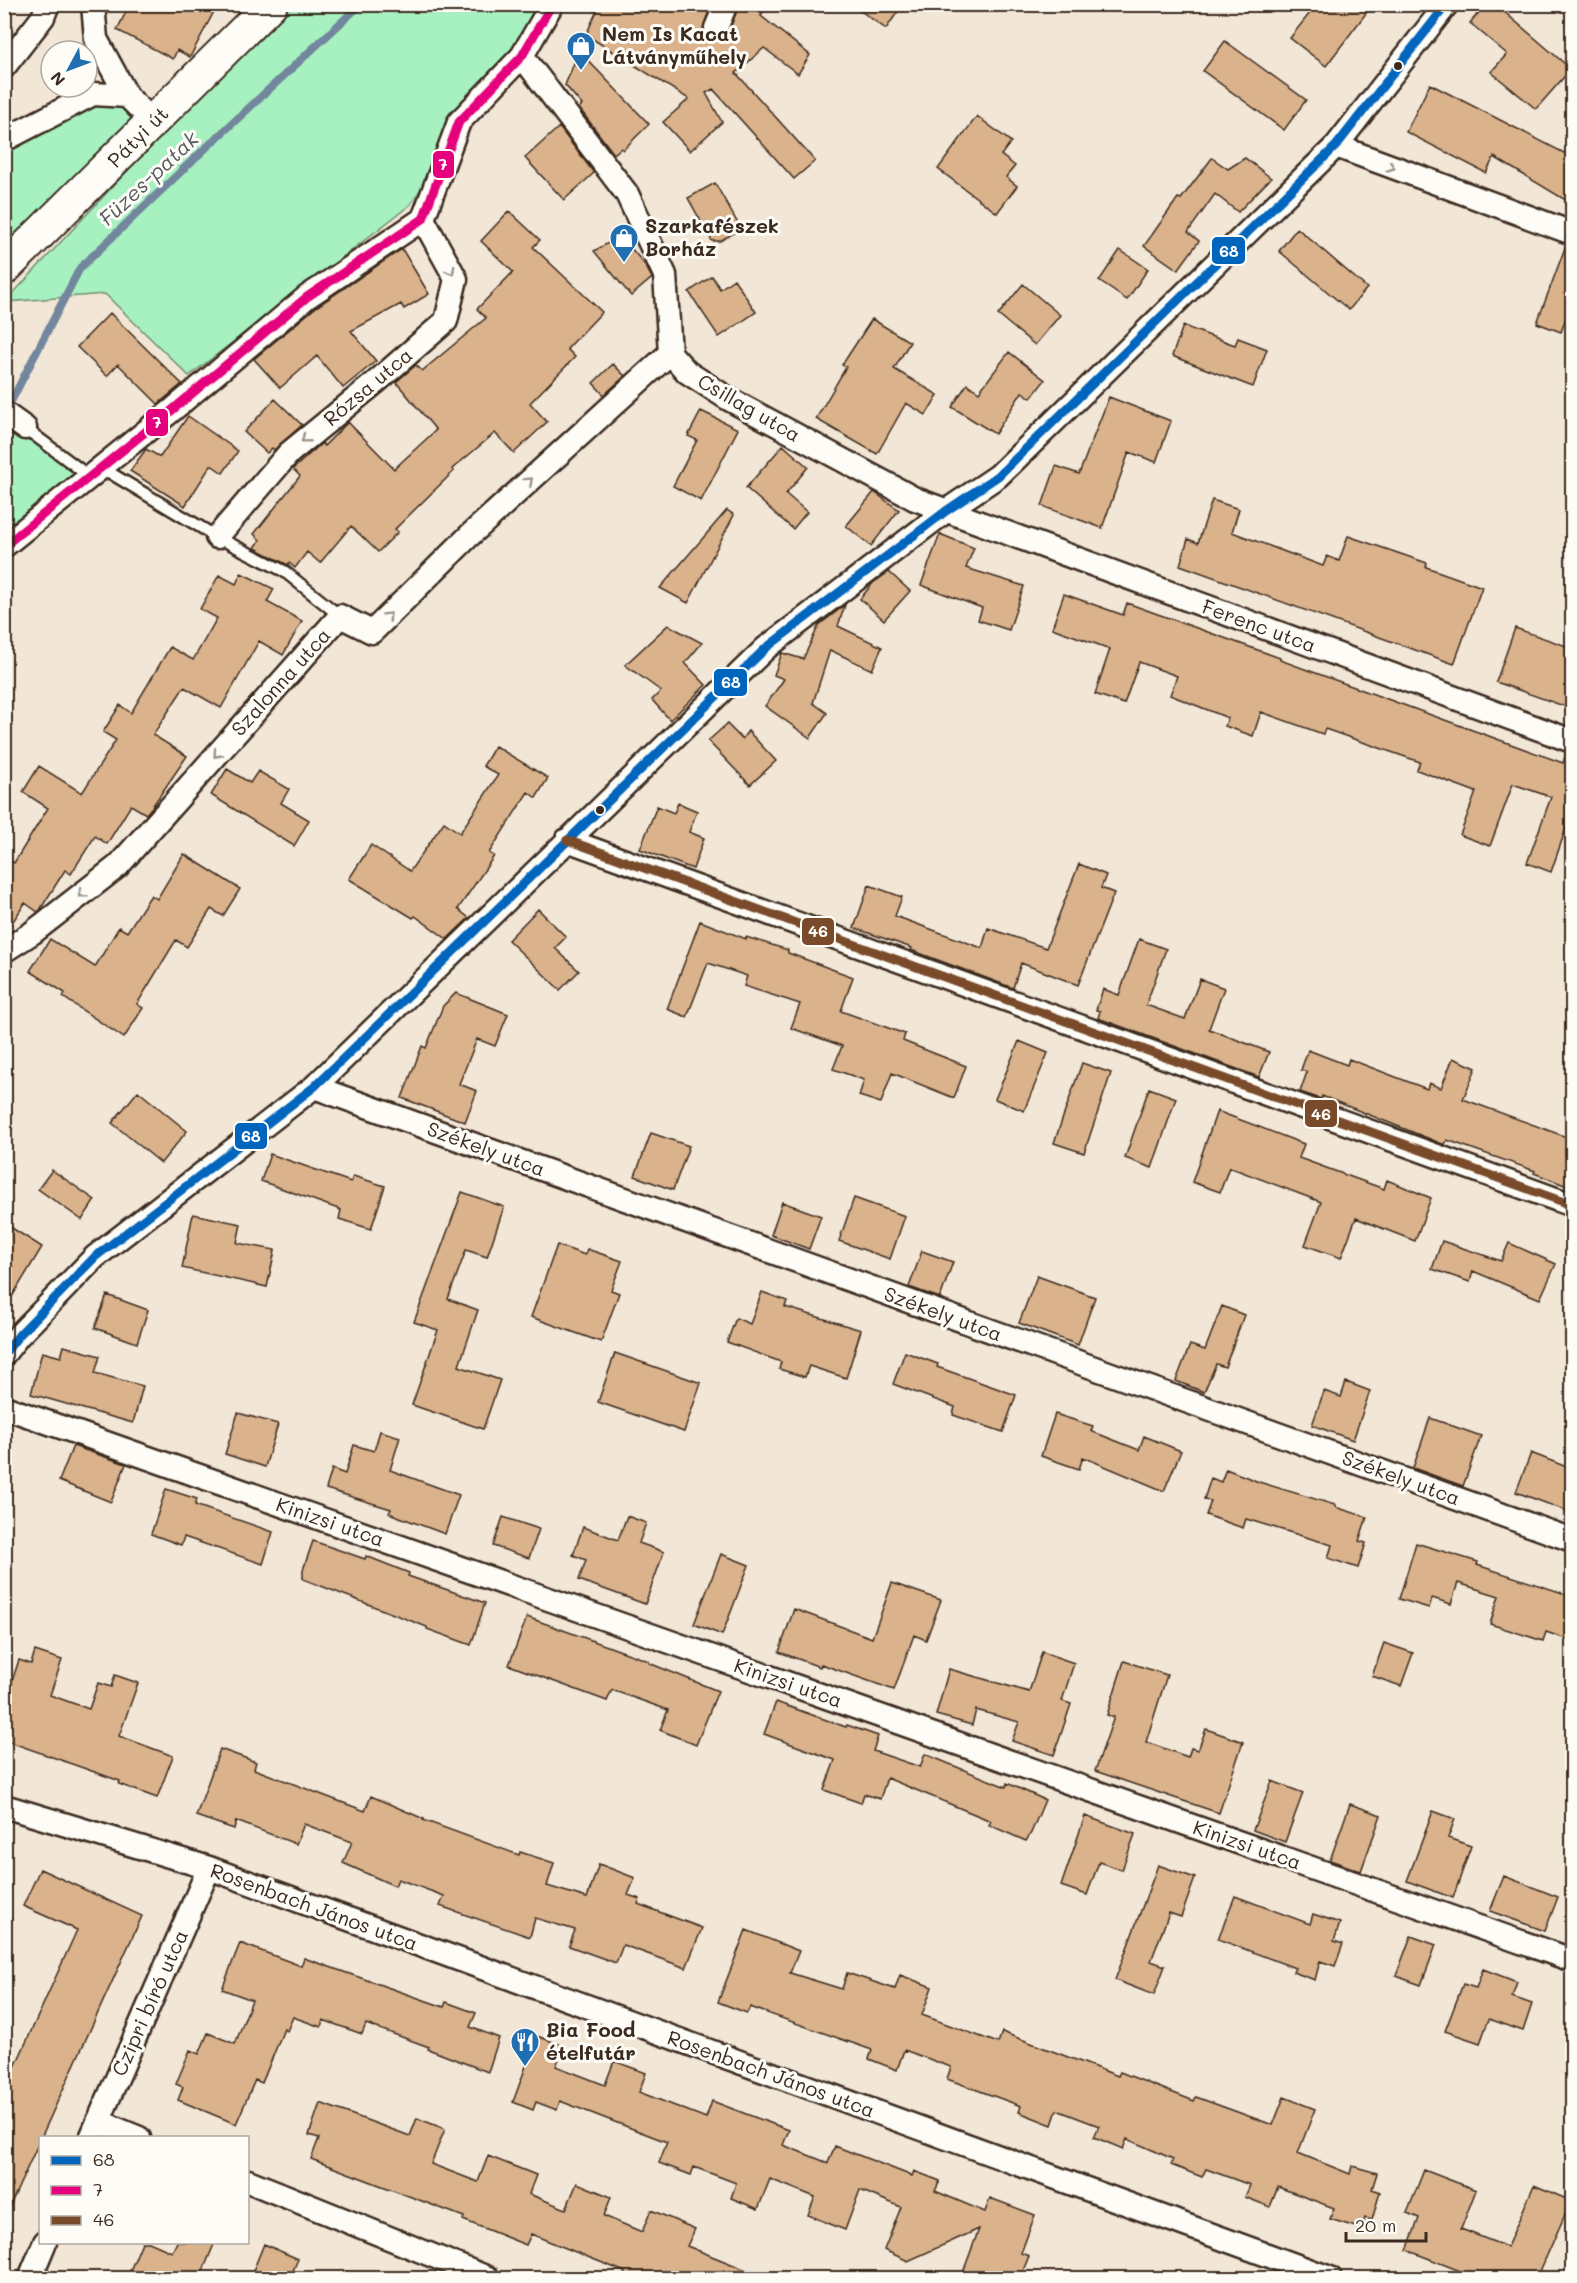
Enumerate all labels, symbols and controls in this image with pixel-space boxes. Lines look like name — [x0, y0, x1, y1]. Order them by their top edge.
place label: Nem Is Kacat Látványműhely — [602, 20, 747, 69]
shop icon: Nem Is Kacat Látványműhely — [565, 30, 597, 72]
north arrow — [39, 39, 99, 99]
unlabelled marker — [1392, 60, 1404, 72]
text: N — [45, 68, 69, 91]
street label: Pátyi út — [101, 100, 173, 172]
water label: Füzes-patak — [93, 124, 204, 231]
line badge: 7 — [432, 150, 455, 179]
text: 7 — [439, 153, 448, 174]
one-way arrow — [1386, 159, 1396, 172]
place label: Szarkafészek Borház — [645, 212, 779, 261]
shop icon: Szarkafészek Borház — [608, 222, 640, 264]
line badge: 68 — [1211, 236, 1246, 265]
text: 68 — [1219, 240, 1239, 261]
one-way arrow — [444, 264, 455, 275]
street label: Rózsa utca — [318, 341, 417, 431]
street label: Csillag utca — [693, 367, 806, 447]
line badge: 7 — [145, 408, 169, 437]
text: 7 — [153, 411, 162, 432]
one-way arrow — [301, 432, 312, 443]
one-way arrow — [523, 477, 533, 488]
street label: Ferenc utca — [1199, 592, 1320, 658]
one-way arrow — [381, 612, 392, 623]
street label: Szalonna utca — [225, 622, 336, 741]
line badge: 68 — [713, 668, 748, 697]
text: 68 — [721, 671, 741, 692]
one-way arrow — [213, 747, 224, 758]
unlabelled marker — [594, 804, 606, 816]
one-way arrow — [78, 886, 89, 897]
line badge: 46 — [801, 917, 835, 946]
text: 46 — [808, 920, 828, 941]
line badge: 46 — [1304, 1099, 1338, 1128]
text: 46 — [1311, 1103, 1331, 1124]
street label: Székely utca — [424, 1115, 549, 1181]
line badge: 68 — [234, 1122, 268, 1150]
text: 68 — [241, 1125, 261, 1146]
street label: Székely utca — [881, 1280, 1006, 1346]
street label: Székely utca — [1339, 1444, 1464, 1510]
street label: Kinizsi utca — [273, 1490, 388, 1552]
street label: Kinizsi utca — [731, 1651, 846, 1713]
street label: Kinizsi utca — [1190, 1813, 1305, 1875]
street label: Rosenbach János utca — [207, 1856, 422, 1956]
street label: Czipri bíró utca — [105, 1925, 193, 2080]
place label: Bia Food ételfutár — [546, 2016, 636, 2065]
street label: Rosenbach János utca — [664, 2023, 879, 2123]
restaurant icon: Bia Food ételfutár — [509, 2026, 541, 2068]
legend — [39, 2136, 249, 2244]
text: 68 — [93, 2147, 115, 2171]
text: 7 — [93, 2177, 103, 2201]
scale bar — [1346, 2205, 1426, 2243]
text: 46 — [93, 2207, 114, 2231]
text: 20 m — [1355, 2213, 1396, 2237]

